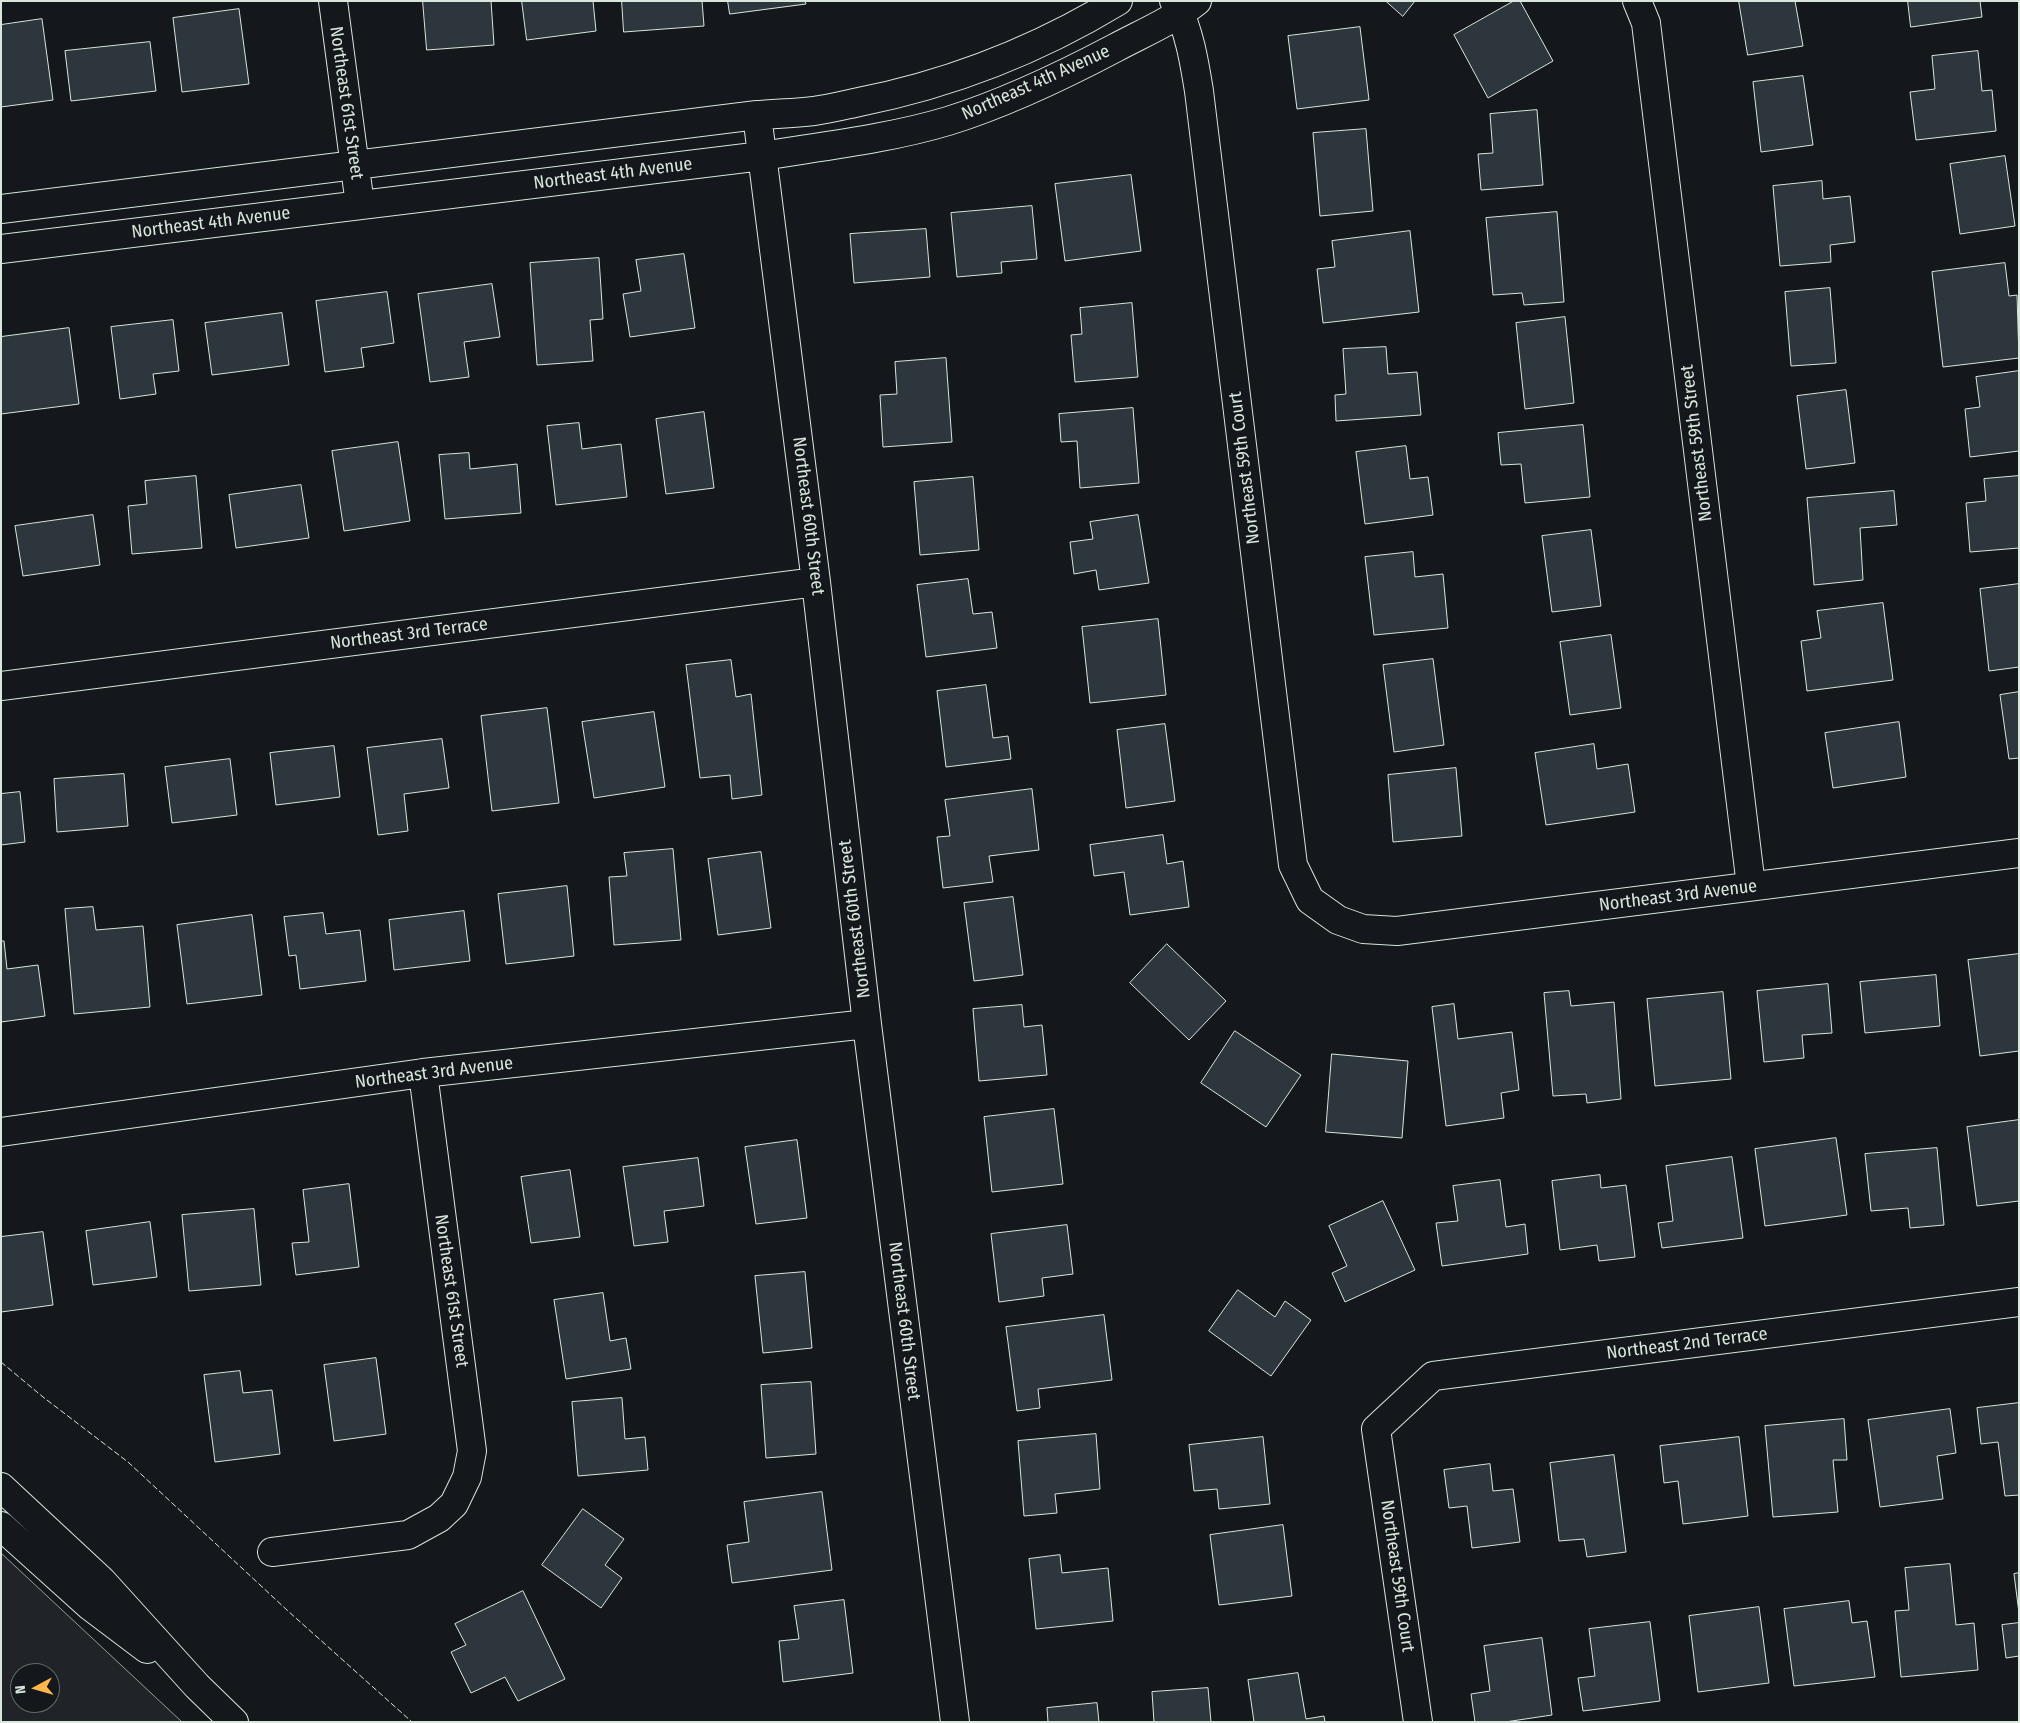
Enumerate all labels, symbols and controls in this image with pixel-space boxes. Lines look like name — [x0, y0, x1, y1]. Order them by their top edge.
street label: Northeast 61st Street — [325, 25, 367, 181]
street label: Northeast 4th Avenue — [959, 41, 1113, 125]
street label: Northeast 4th Avenue — [532, 154, 694, 194]
street label: Northeast 4th Avenue — [130, 203, 292, 243]
street label: Northeast 59th Street — [1677, 363, 1717, 523]
street label: Northeast 59th Court — [1225, 391, 1265, 545]
street label: Northeast 60th Street — [788, 436, 828, 596]
street label: Northeast 3rd Terrace — [329, 614, 489, 654]
street label: Northeast 60th Street — [835, 839, 875, 999]
street label: Northeast 3rd Avenue — [1598, 876, 1758, 916]
street label: Northeast 3rd Avenue — [354, 1053, 514, 1093]
street label: Northeast 61st Street — [430, 1213, 472, 1369]
street label: Northeast 60th Street — [884, 1241, 924, 1401]
street label: Northeast 2nd Terrace — [1605, 1323, 1769, 1365]
street label: Northeast 59th Court — [1376, 1499, 1418, 1653]
north arrow — [10, 1663, 60, 1713]
text: N — [12, 1684, 29, 1695]

